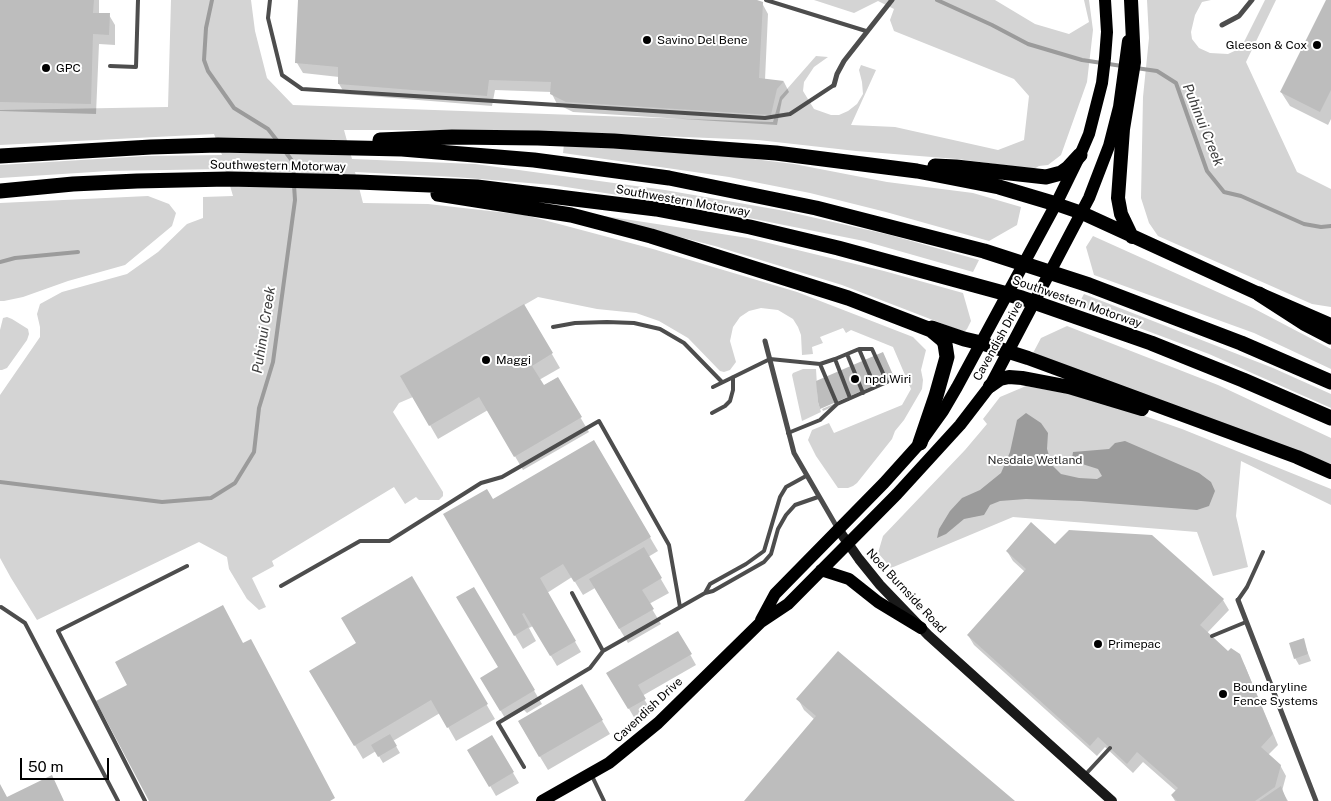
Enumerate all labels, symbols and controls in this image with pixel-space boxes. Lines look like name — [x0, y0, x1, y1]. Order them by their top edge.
place label: Savino Del Bene — [657, 33, 747, 47]
marker: Savino Del Bene — [641, 34, 653, 46]
place label: Gleeson & Cox — [1226, 38, 1307, 52]
marker: Gleeson & Cox — [1311, 39, 1323, 51]
place label: GPC — [56, 61, 81, 75]
marker: GPC — [40, 62, 52, 74]
water label: Puhinui Creek — [1179, 81, 1227, 169]
street label: Southwestern Motorway — [210, 158, 346, 174]
street label: Southwestern Motorway — [615, 182, 751, 220]
street label: Southwestern Motorway — [1010, 273, 1144, 331]
water label: Puhinui Creek — [249, 285, 279, 375]
street label: Cavendish Drive — [970, 299, 1026, 383]
place label: Maggi — [496, 353, 531, 367]
marker: Maggi — [480, 354, 492, 366]
place label: npd Wiri — [865, 372, 911, 386]
marker: npd Wiri — [849, 373, 861, 385]
park label: Nesdale Wetland — [987, 453, 1083, 467]
street label: Noel Burnside Road — [863, 546, 949, 636]
place label: Primepac — [1108, 637, 1161, 651]
marker: Primepac — [1092, 638, 1104, 650]
street label: Cavendish Drive — [611, 674, 685, 746]
place label: Boundaryline Fence Systems — [1233, 680, 1318, 708]
marker: Boundaryline Fence Systems — [1217, 688, 1229, 700]
scale bar — [22, 748, 111, 780]
text: 50 m — [28, 758, 63, 775]

